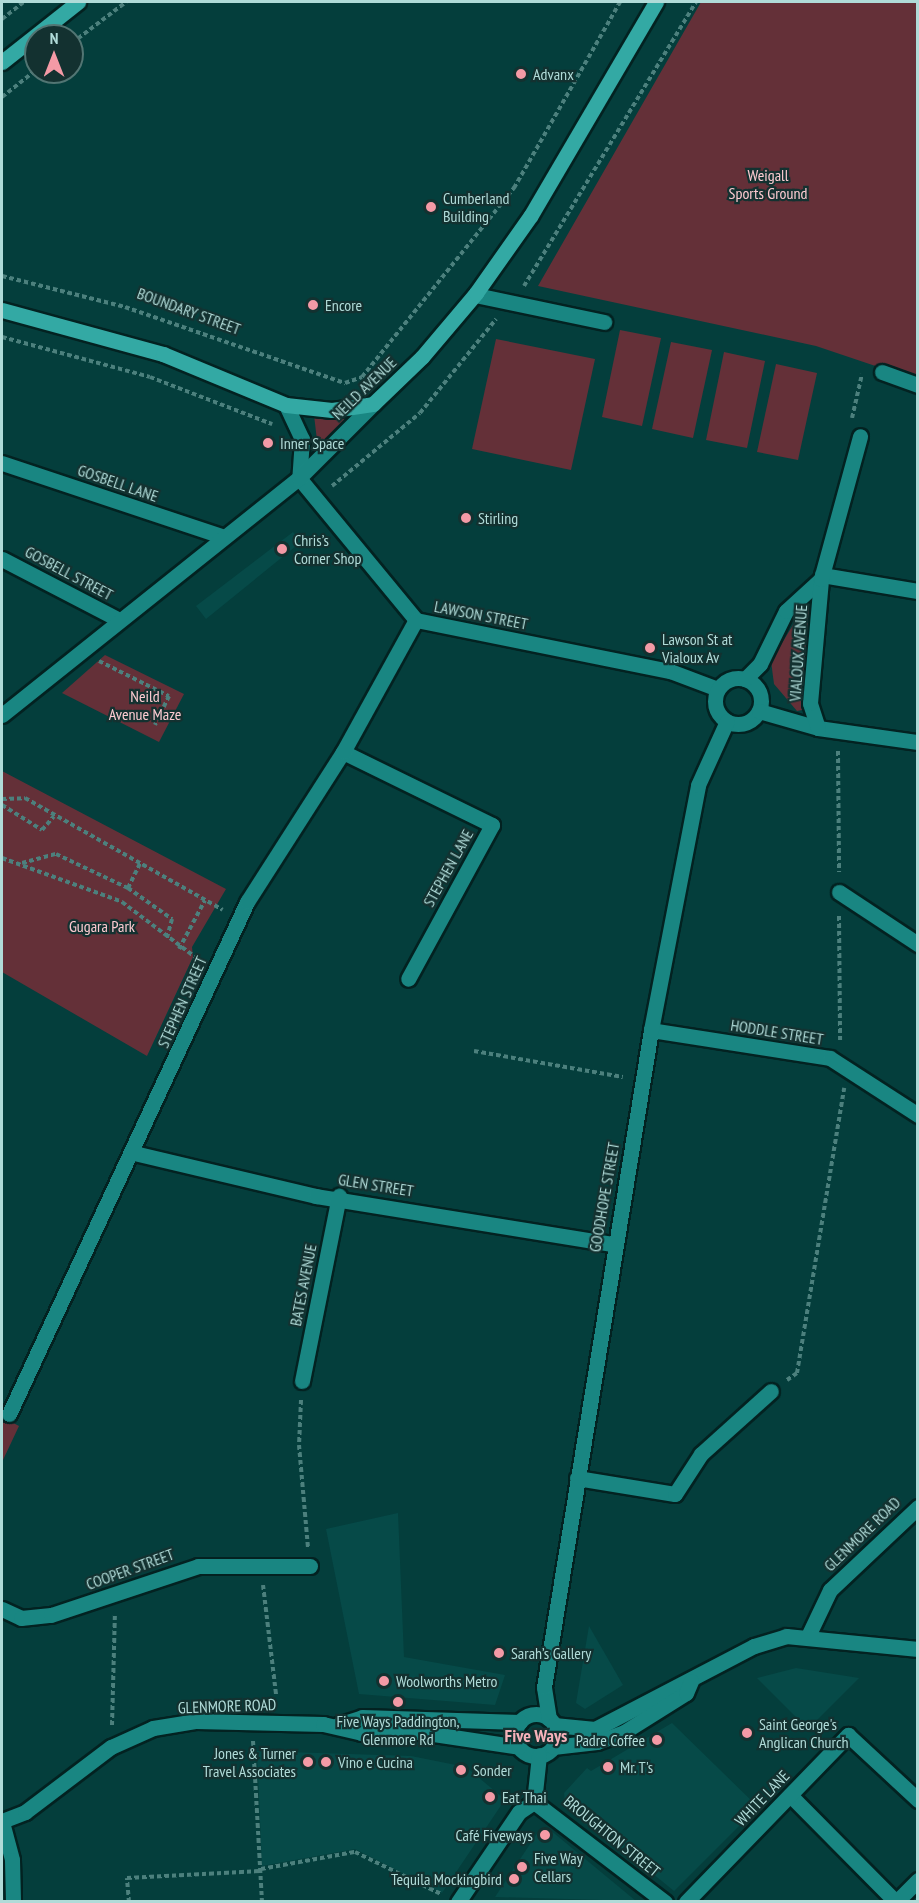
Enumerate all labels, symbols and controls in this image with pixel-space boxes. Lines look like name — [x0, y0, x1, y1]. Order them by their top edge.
north arrow — [24, 24, 84, 84]
text: N — [50, 28, 58, 48]
place label: Advanx — [533, 64, 574, 84]
marker: Advanx — [514, 67, 528, 81]
park label: Weigall Sports Ground — [729, 165, 807, 203]
place label: Cumberland Building — [443, 188, 509, 226]
marker: Cumberland Building — [424, 200, 438, 214]
street label: BOUNDARY STREET — [134, 283, 244, 339]
place label: Encore — [325, 295, 362, 315]
marker: Encore — [306, 298, 320, 312]
street label: NEILD AVENUE — [328, 352, 400, 424]
place label: Inner Space — [280, 433, 344, 453]
marker: Inner Space — [261, 436, 275, 450]
street label: GOSBELL LANE — [75, 460, 161, 506]
place label: Stirling — [478, 508, 518, 528]
marker: Stirling — [459, 511, 473, 525]
place label: Chris’s Corner Shop — [294, 530, 361, 568]
street label: GOSBELL STREET — [22, 542, 116, 604]
marker: Chris’s Corner Shop — [275, 542, 289, 556]
street label: LAWSON STREET — [433, 597, 529, 633]
street label: VIALOUX AVENUE — [785, 603, 811, 703]
place label: Lawson St at Vialoux Av — [662, 629, 732, 667]
marker: Lawson St at Vialoux Av — [643, 641, 657, 655]
park label: Neild Avenue Maze — [109, 686, 181, 724]
street label: STEPHEN LANE — [419, 826, 477, 910]
park label: Gugara Park — [69, 916, 135, 936]
street label: STEPHEN STREET — [153, 953, 211, 1051]
street label: HODDLE STREET — [729, 1015, 825, 1049]
street label: GOODHOPE STREET — [585, 1141, 623, 1253]
street label: GLEN STREET — [337, 1170, 415, 1200]
street label: BATES AVENUE — [286, 1242, 320, 1328]
street label: GLENMORE ROAD — [820, 1493, 904, 1575]
street label: COOPER STREET — [83, 1544, 177, 1594]
place label: Sarah’s Gallery — [511, 1643, 591, 1663]
marker: Sarah’s Gallery — [492, 1646, 506, 1660]
place label: Woolworths Metro — [396, 1671, 497, 1691]
marker: Woolworths Metro — [377, 1674, 391, 1688]
street label: GLENMORE ROAD — [177, 1695, 277, 1717]
marker: Five Ways Paddington, Glenmore Rd — [391, 1695, 405, 1709]
place label: Five Ways Paddington, Glenmore Rd — [336, 1711, 460, 1749]
place label: Saint George's Anglican Church — [759, 1714, 849, 1752]
district label: Five Ways — [504, 1725, 568, 1747]
marker: Saint George's Anglican Church — [740, 1726, 754, 1740]
place label: Padre Coffee — [576, 1730, 645, 1750]
marker: Padre Coffee — [650, 1733, 664, 1747]
place label: Jones & Turner Travel Associates — [202, 1743, 296, 1781]
place label: Vino e Cucina — [338, 1752, 413, 1772]
marker: Jones & Turner Travel Associates — [301, 1755, 315, 1769]
marker: Vino e Cucina — [319, 1755, 333, 1769]
place label: Mr. T's — [620, 1757, 655, 1777]
place label: Sonder — [473, 1760, 512, 1780]
marker: Mr. T's — [601, 1760, 615, 1774]
marker: Sonder — [454, 1763, 468, 1777]
street label: WHITE LANE — [731, 1766, 793, 1830]
place label: Eat Thai — [502, 1787, 547, 1807]
marker: Eat Thai — [483, 1790, 497, 1804]
street label: BROUGHTON STREET — [560, 1791, 664, 1881]
place label: Café Fiveways — [455, 1825, 533, 1845]
marker: Café Fiveways — [538, 1828, 552, 1842]
place label: Five Way Cellars — [534, 1848, 583, 1886]
marker: Five Way Cellars — [515, 1860, 529, 1874]
place label: Tequila Mockingbird — [391, 1869, 502, 1889]
marker: Tequila Mockingbird — [507, 1872, 521, 1886]

